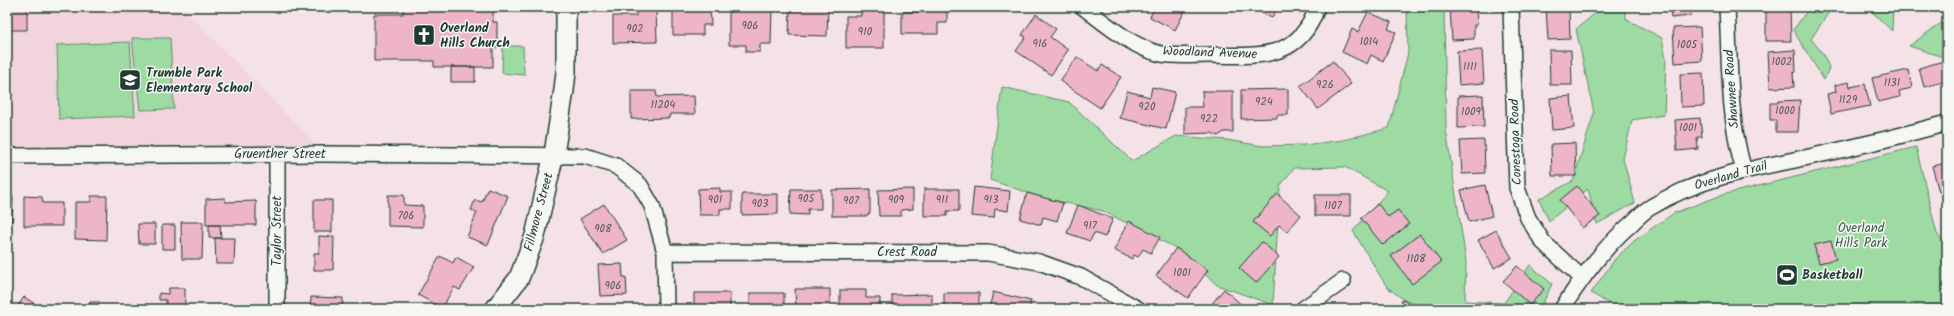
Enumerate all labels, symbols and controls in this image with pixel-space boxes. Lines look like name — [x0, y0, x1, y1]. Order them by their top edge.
house number: 906 — [742, 17, 758, 35]
place label: Overland Hills Church — [440, 18, 510, 54]
house number: 902 — [626, 20, 644, 38]
church icon: Overland Hills Church — [411, 22, 437, 48]
house number: 910 — [858, 23, 873, 41]
house number: 1014 — [1360, 33, 1378, 51]
house number: 916 — [1033, 35, 1047, 53]
house number: 1005 — [1677, 36, 1698, 54]
street label: Woodland Avenue — [1162, 41, 1258, 65]
street label: Shawnee Road — [1719, 49, 1745, 129]
house number: 1002 — [1772, 53, 1792, 71]
house number: 1111 — [1463, 58, 1477, 76]
place label: Trumble Park Elementary School — [146, 63, 253, 99]
school or university icon: Trumble Park Elementary School — [117, 67, 143, 93]
house number: 1131 — [1884, 74, 1900, 92]
house number: 926 — [1316, 76, 1334, 94]
house number: 1129 — [1839, 91, 1858, 109]
house number: 924 — [1255, 93, 1273, 111]
house number: 11204 — [651, 96, 675, 114]
house number: 920 — [1138, 98, 1156, 116]
street label: Conestoga Road — [1504, 98, 1528, 186]
house number: 1000 — [1775, 102, 1795, 120]
house number: 1009 — [1461, 103, 1482, 121]
house number: 922 — [1200, 110, 1218, 128]
house number: 1001 — [1679, 119, 1697, 137]
street label: Gruenther Street — [234, 144, 327, 165]
street label: Overland Trail — [1692, 156, 1770, 196]
street label: Fillmore Street — [518, 169, 560, 254]
house number: 905 — [798, 190, 815, 208]
house number: 901 — [708, 191, 722, 209]
house number: 909 — [888, 191, 905, 209]
house number: 911 — [936, 191, 948, 209]
house number: 913 — [983, 191, 999, 209]
house number: 907 — [843, 192, 860, 210]
street label: Taylor Street — [267, 195, 288, 266]
house number: 903 — [751, 195, 769, 213]
house number: 1107 — [1324, 197, 1343, 215]
house number: 706 — [398, 207, 414, 225]
house number: 917 — [1083, 217, 1098, 235]
park label: Overland Hills Park — [1835, 218, 1888, 254]
house number: 908 — [594, 220, 612, 238]
street label: Crest Road — [877, 242, 937, 263]
house number: 1108 — [1406, 250, 1426, 268]
sports icon: Basketball — [1774, 262, 1800, 288]
house number: 1001 — [1173, 264, 1191, 282]
place label: Basketball — [1802, 265, 1863, 286]
house number: 906 — [605, 277, 621, 295]

